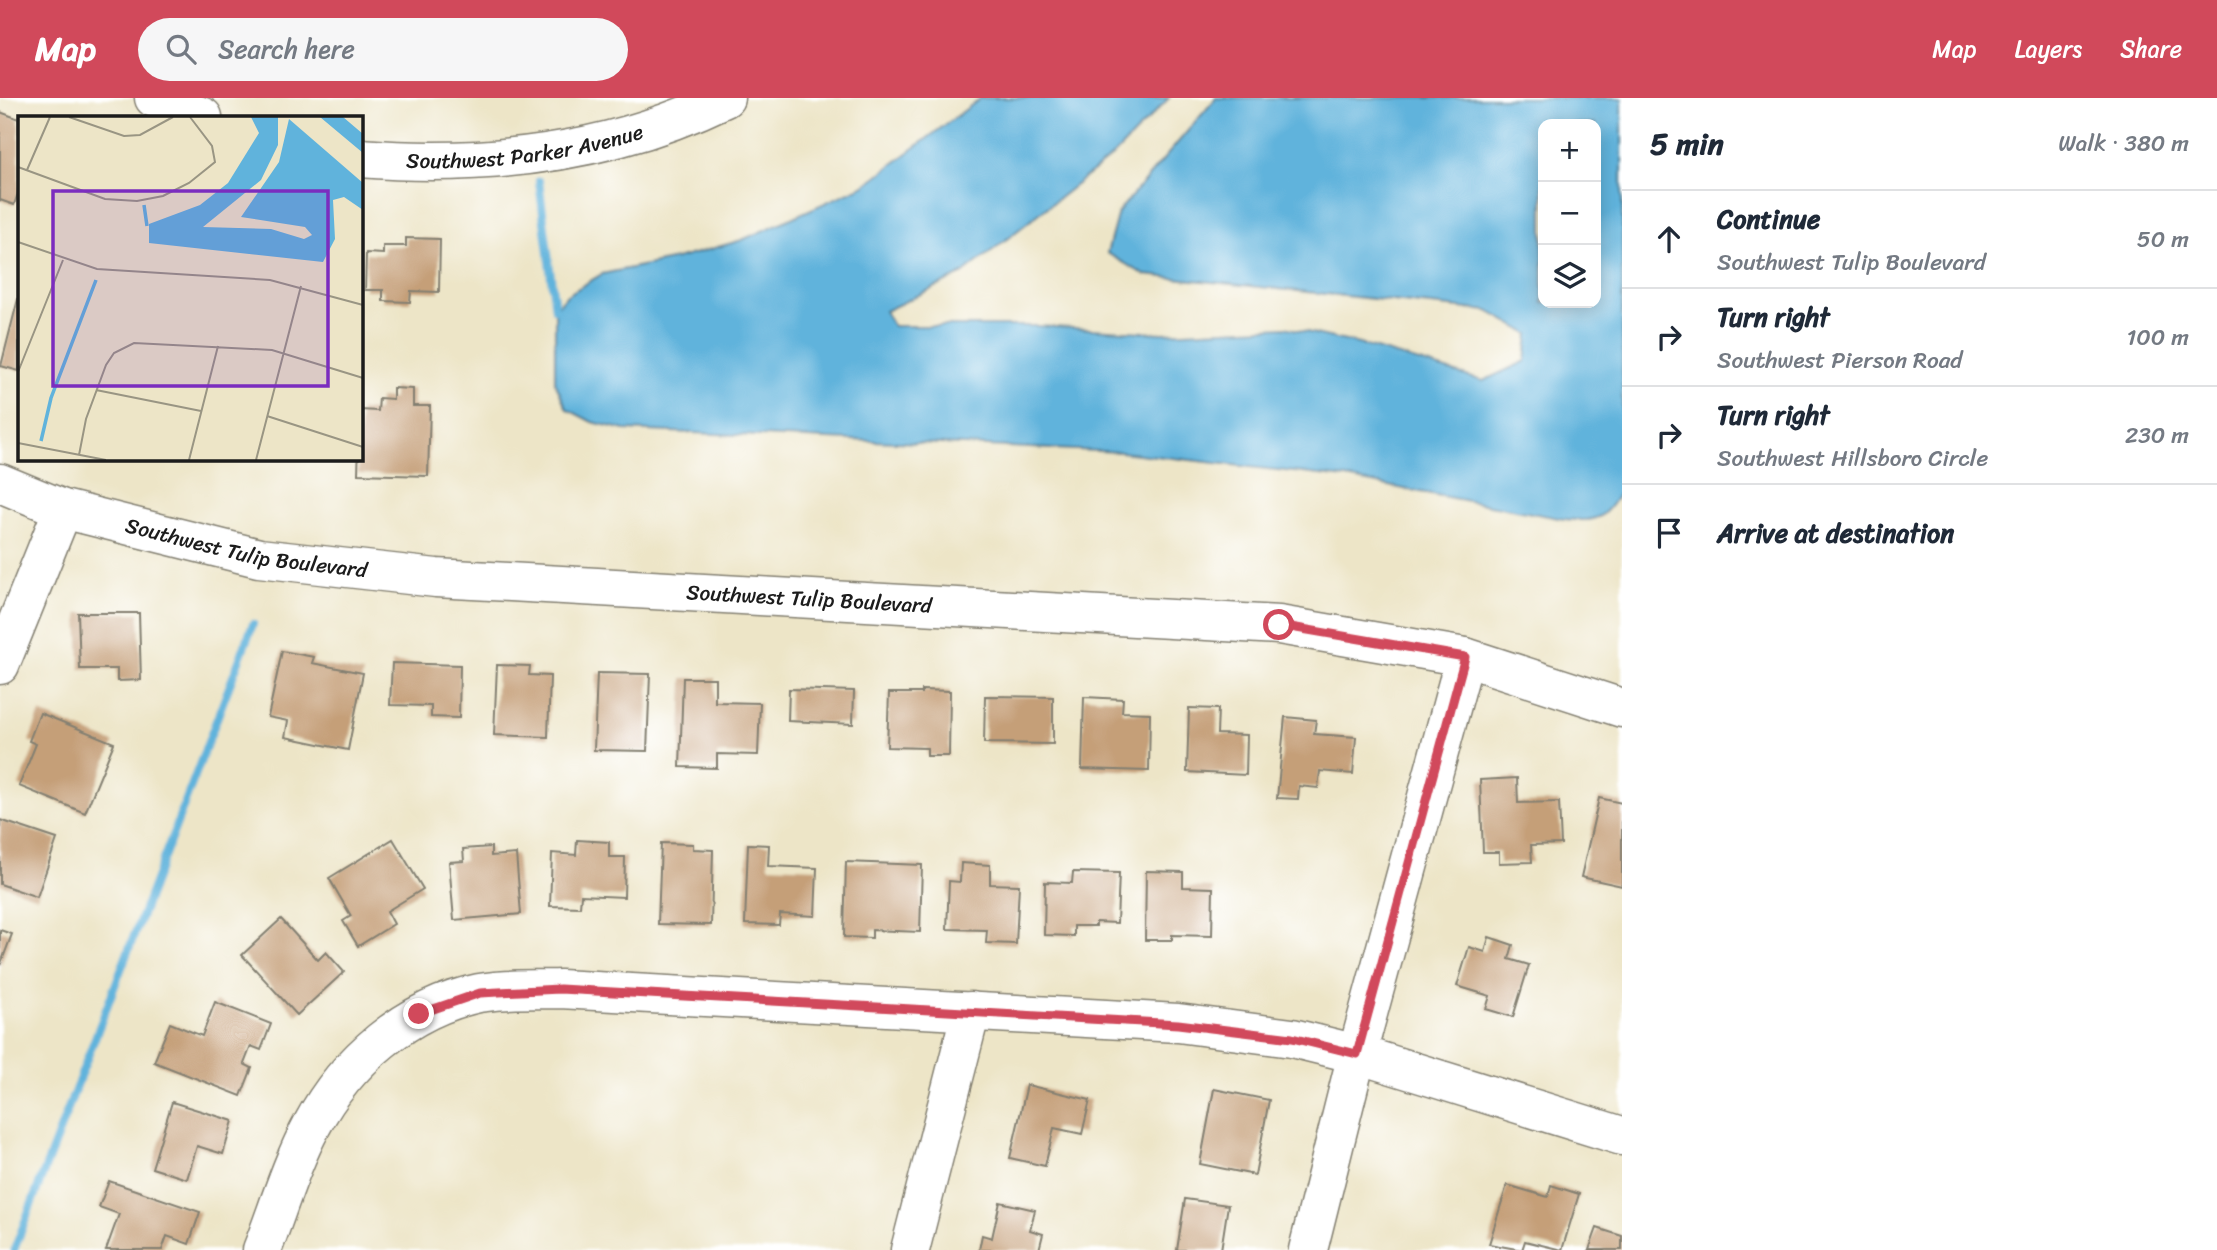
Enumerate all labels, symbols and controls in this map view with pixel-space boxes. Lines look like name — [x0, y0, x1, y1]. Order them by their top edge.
search box — [138, 18, 628, 81]
text: Map — [35, 20, 96, 78]
text: Search here — [218, 26, 355, 72]
text: Map — [1932, 28, 1977, 70]
text: Layers — [2015, 28, 2082, 70]
text: Share — [2120, 28, 2182, 70]
icon: search — [162, 30, 200, 68]
street label: Southwest Parker Avenue — [406, 113, 648, 180]
inset map — [18, 116, 362, 460]
text: 5 min — [1650, 117, 1724, 171]
map controls — [1538, 119, 1601, 308]
button: + — [1538, 119, 1601, 182]
text: Walk · 380 m — [2058, 123, 2189, 164]
button: − — [1538, 182, 1601, 245]
text: Continue — [1717, 196, 1820, 242]
text: 50 m — [2137, 219, 2189, 260]
icon: ahead — [1650, 220, 1688, 258]
text: Southwest Tulip Boulevard — [1717, 242, 1986, 283]
button: layers — [1538, 245, 1601, 308]
text: Turn right — [1717, 294, 1830, 340]
text: 100 m — [2126, 317, 2189, 358]
icon: right — [1650, 318, 1688, 356]
text: Southwest Pierson Road — [1717, 340, 1962, 381]
text: Turn right — [1717, 392, 1830, 438]
text: 230 m — [2125, 415, 2189, 456]
icon: right — [1650, 416, 1688, 454]
text: Southwest Hillsboro Circle — [1717, 438, 1988, 479]
street label: Southwest Tulip Boulevard — [121, 506, 371, 589]
text: Arrive at destination — [1717, 510, 1954, 556]
icon: arrive — [1650, 514, 1688, 552]
street label: Southwest Tulip Boulevard — [685, 573, 935, 625]
route start — [1263, 609, 1294, 640]
route end — [403, 998, 434, 1029]

